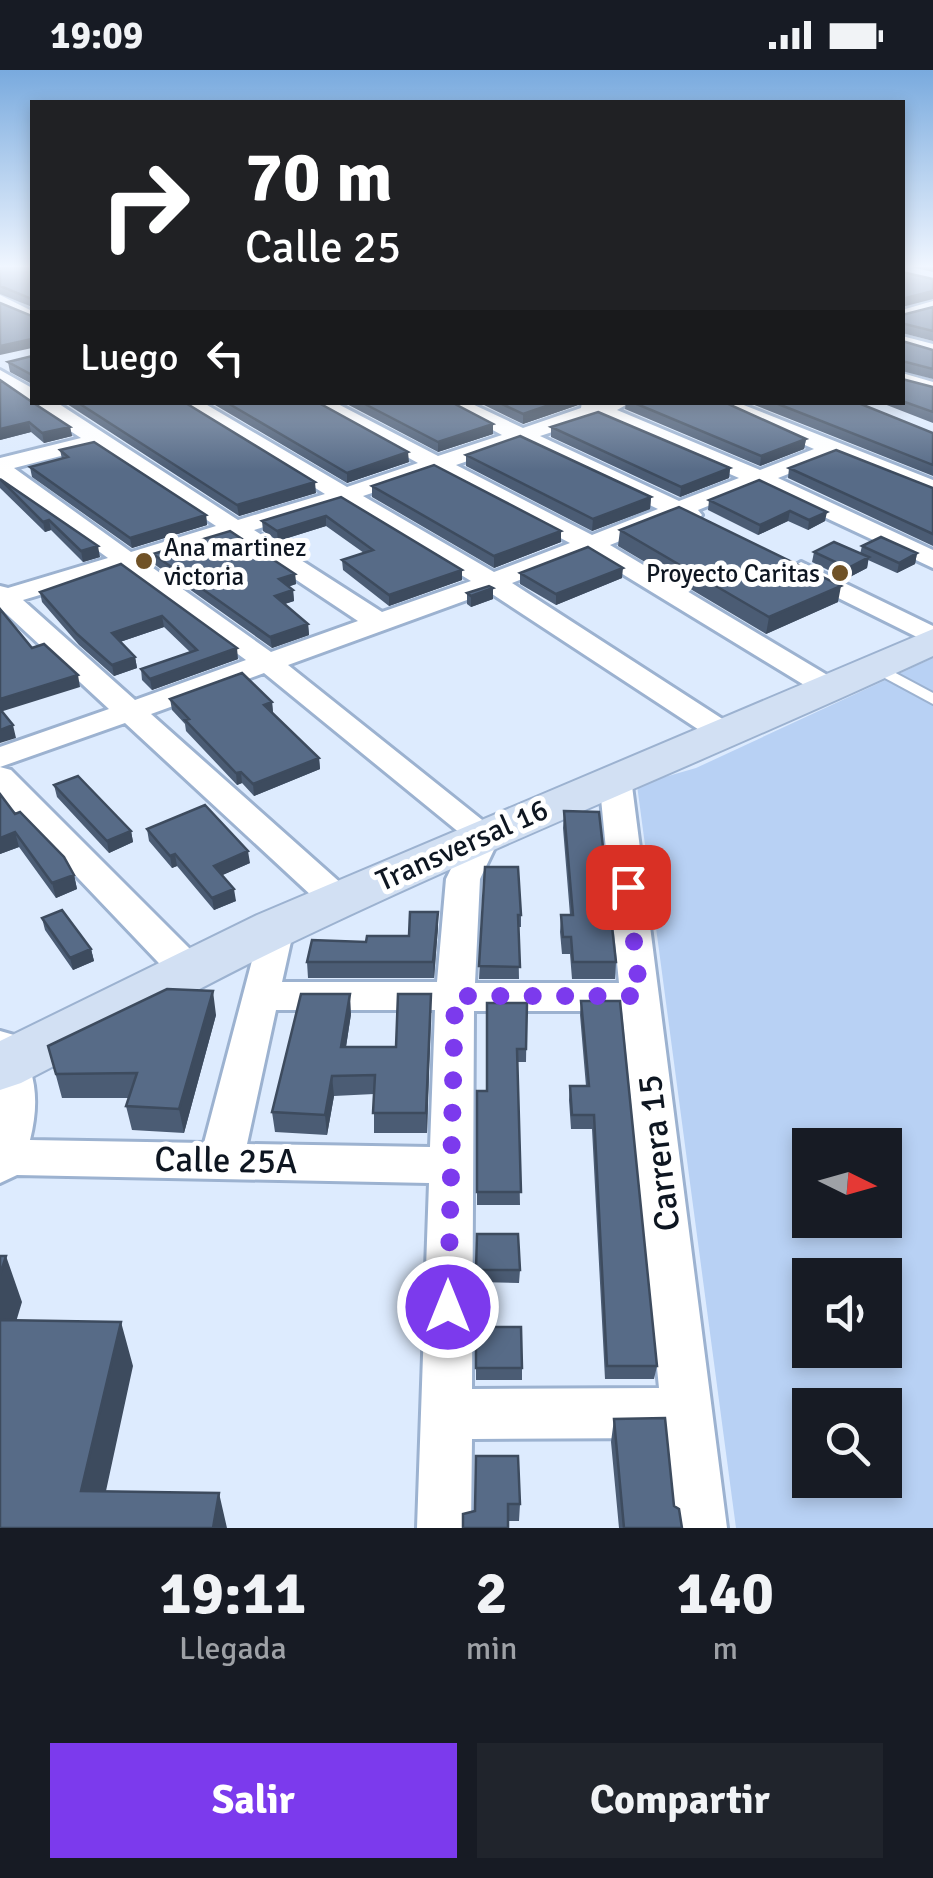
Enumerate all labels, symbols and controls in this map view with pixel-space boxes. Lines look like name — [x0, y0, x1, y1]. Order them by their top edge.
text: 19:09 — [50, 12, 143, 59]
text: 70 m — [245, 134, 393, 220]
icon: right — [80, 140, 210, 270]
text: Calle 25 — [245, 220, 401, 275]
icon: left — [198, 330, 253, 385]
text: Luego — [80, 334, 178, 381]
place label: Ana martinez victoria — [164, 532, 306, 592]
marker: Ana martinez victoria — [133, 550, 155, 572]
place label: Proyecto Caritas — [646, 558, 820, 589]
marker: Proyecto Caritas — [829, 562, 851, 584]
street label: Transversal 16 — [371, 791, 554, 900]
pin — [586, 845, 671, 930]
icon: arrive — [601, 860, 656, 915]
street label: Carrera 15 — [628, 1072, 689, 1234]
north arrow — [792, 1128, 902, 1238]
map controls — [792, 1128, 902, 1498]
street label: Calle 25A — [154, 1138, 298, 1183]
position arrow — [396, 1255, 500, 1359]
button: sound — [792, 1258, 902, 1368]
button: search — [792, 1388, 902, 1498]
text: 19:11 — [159, 1557, 307, 1631]
text: 2 — [475, 1557, 508, 1631]
text: 140 — [677, 1557, 774, 1631]
text: Llegada — [179, 1629, 287, 1668]
text: min — [466, 1629, 517, 1668]
text: m — [712, 1629, 738, 1668]
button: Salir — [50, 1743, 457, 1858]
button: Compartir — [477, 1743, 883, 1858]

